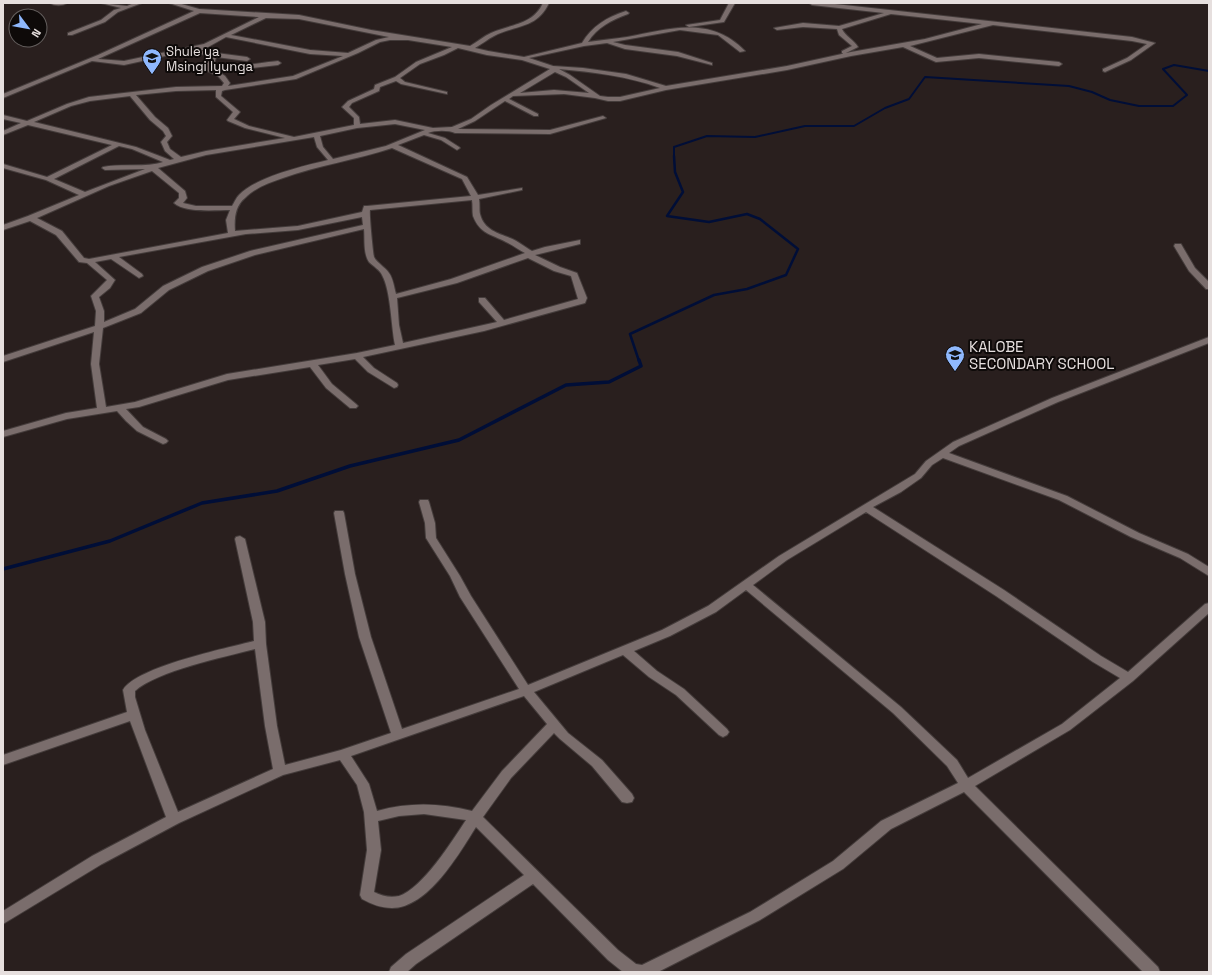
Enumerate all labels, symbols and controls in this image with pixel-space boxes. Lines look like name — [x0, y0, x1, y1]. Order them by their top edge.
north arrow — [8, 8, 48, 48]
text: N — [29, 26, 44, 40]
place label: Shule ya Msingi Iyunga — [166, 43, 254, 75]
school or university icon: Shule ya Msingi Iyunga — [141, 47, 163, 75]
place label: KALOBE SECONDARY SCHOOL — [969, 337, 1115, 373]
school or university icon: KALOBE SECONDARY SCHOOL — [944, 344, 966, 372]

